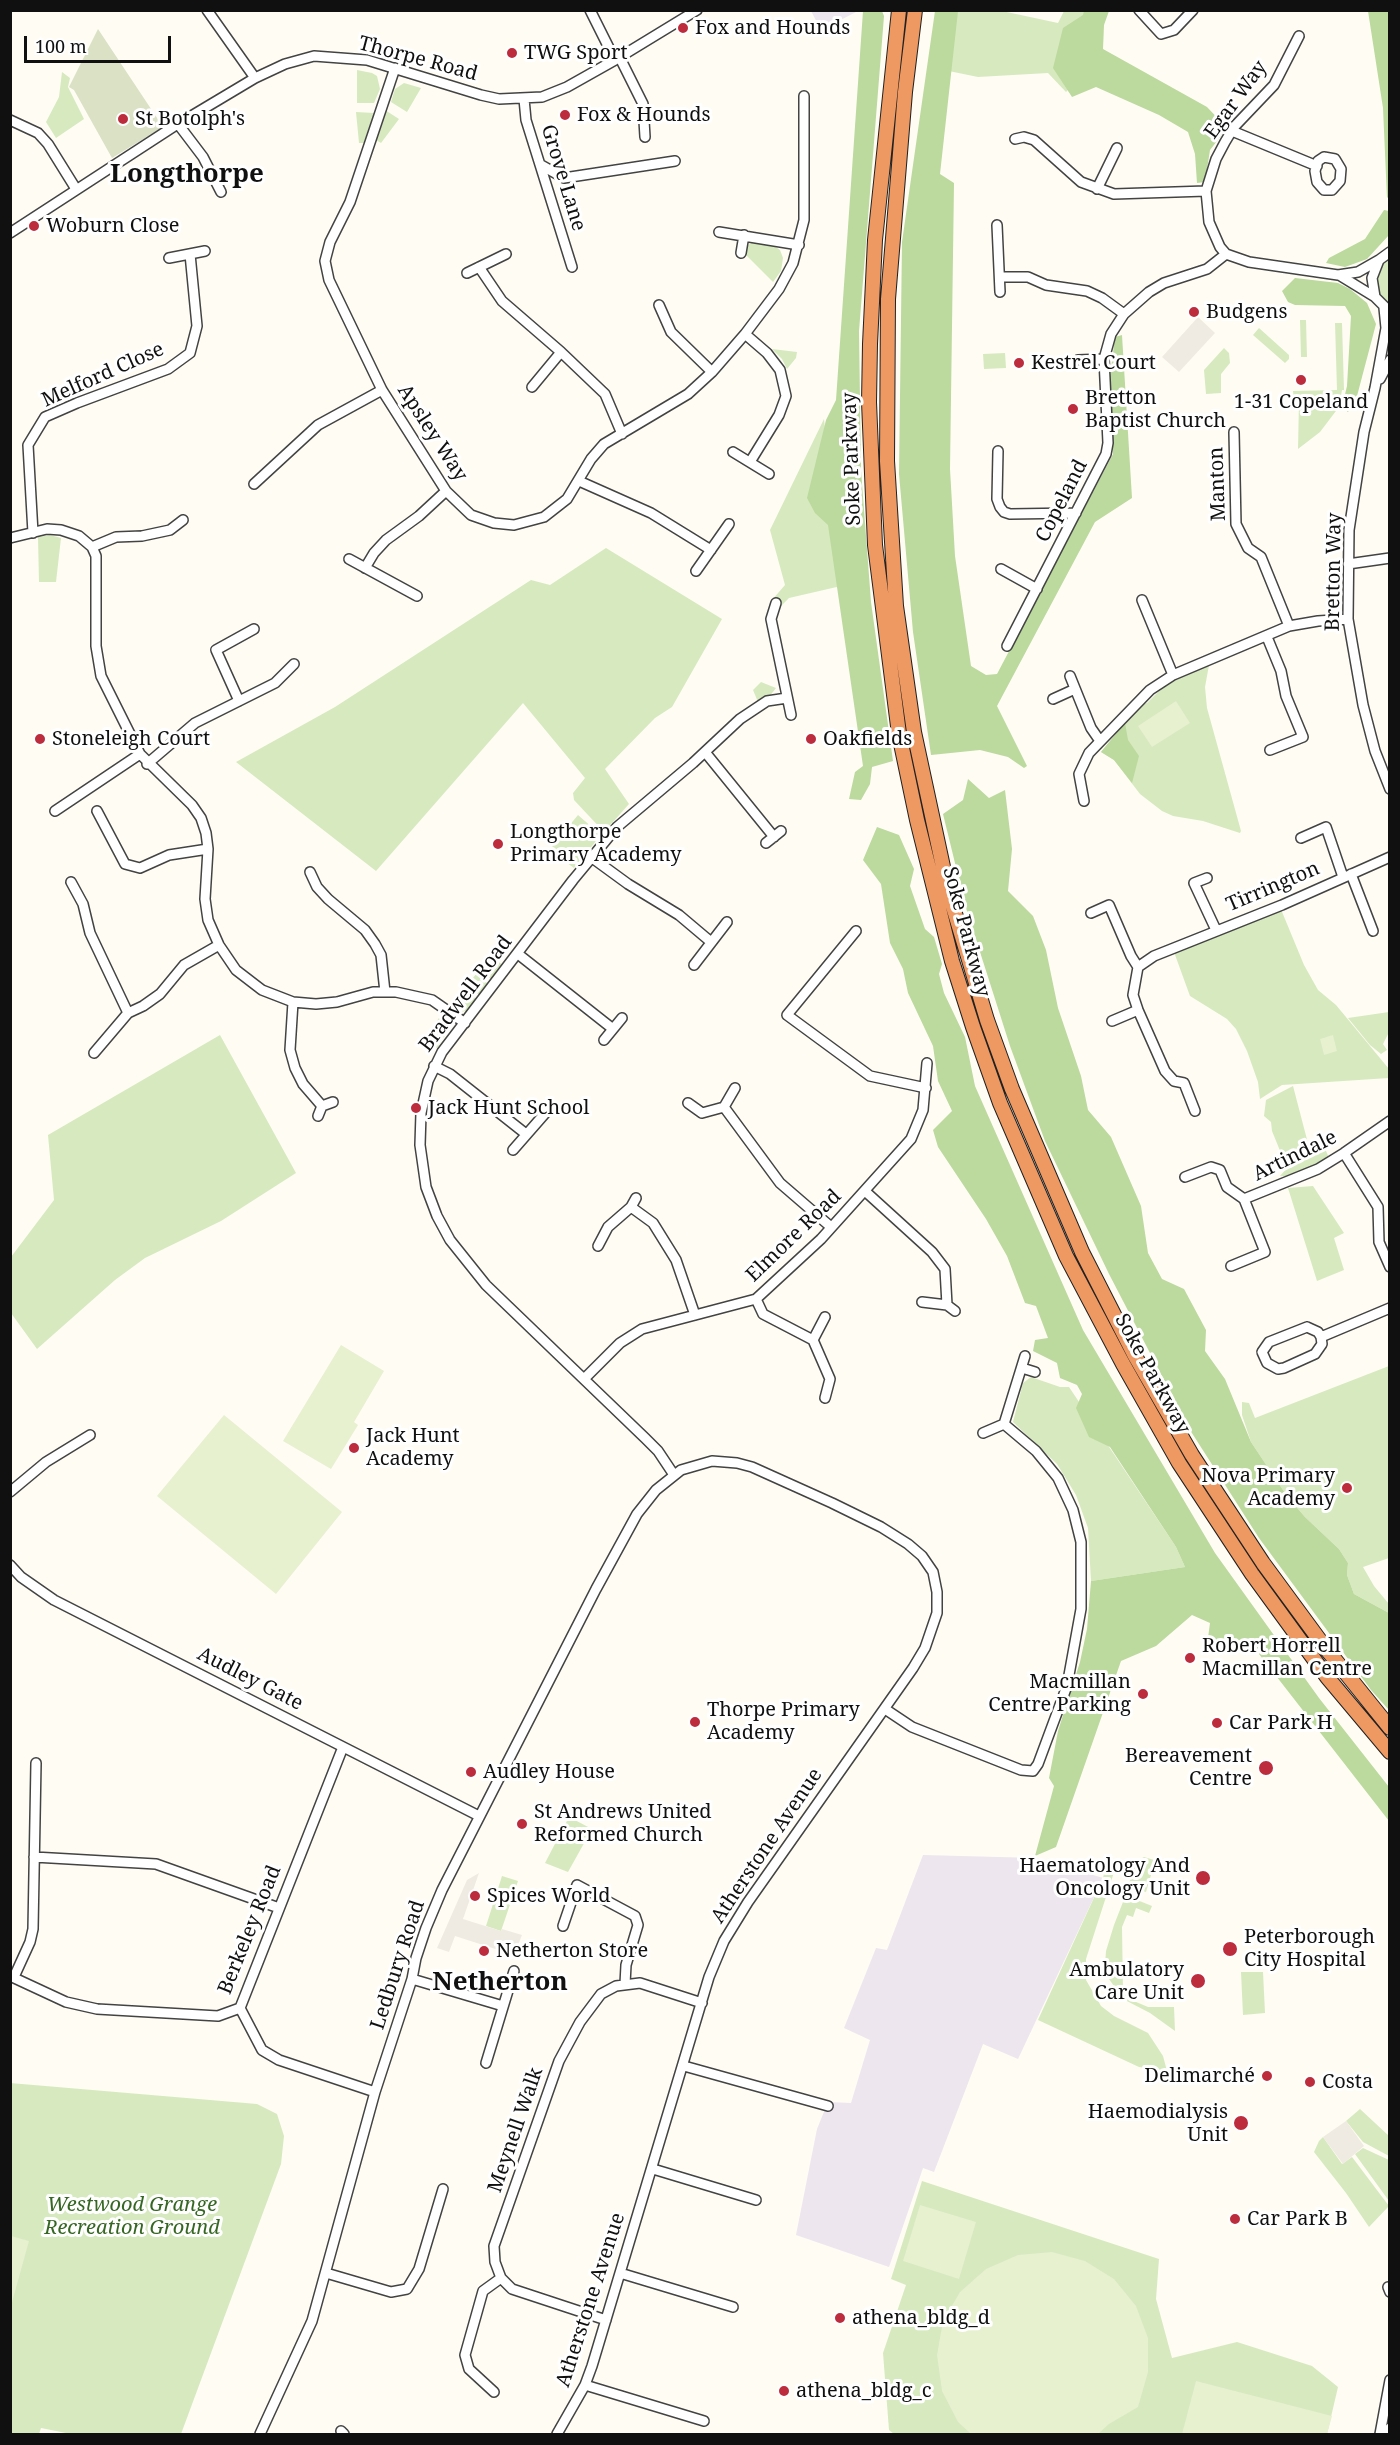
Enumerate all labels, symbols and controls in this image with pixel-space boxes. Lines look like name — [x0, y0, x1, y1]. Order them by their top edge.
place label: Fox and Hounds — [695, 16, 850, 40]
marker: Fox and Hounds — [676, 21, 690, 35]
scale bar — [27, 24, 174, 62]
street label: Thorpe Road — [356, 32, 480, 86]
text: 100 m — [35, 34, 87, 58]
place label: TWG Sport — [524, 41, 627, 65]
marker: TWG Sport — [505, 46, 519, 60]
street label: Egar Way — [1200, 56, 1272, 144]
place label: Fox & Hounds — [577, 103, 711, 127]
place label: St Botolph's — [135, 107, 245, 131]
marker: Fox & Hounds — [558, 108, 572, 122]
marker: St Botolph's — [116, 112, 130, 126]
street label: Grove Lane — [535, 122, 591, 234]
district label: Longthorpe — [110, 159, 264, 191]
place label: Woburn Close — [46, 214, 180, 238]
marker: Woburn Close — [27, 219, 41, 233]
place label: Budgens — [1206, 300, 1287, 324]
marker: Budgens — [1187, 305, 1201, 319]
street label: Melford Close — [38, 337, 168, 413]
place label: Kestrel Court — [1031, 351, 1156, 375]
marker: Kestrel Court — [1012, 356, 1026, 370]
marker: 1-31 Copeland — [1294, 373, 1308, 387]
street label: Apsley Way — [392, 380, 472, 486]
place label: Bretton Baptist Church — [1085, 386, 1226, 433]
place label: 1-31 Copeland — [1234, 390, 1368, 414]
street label: Soke Parkway — [838, 392, 866, 526]
marker: Bretton Baptist Church — [1066, 402, 1080, 416]
street label: Manton — [1205, 446, 1231, 522]
street label: Copeland — [1031, 456, 1093, 546]
street label: Bretton Way — [1321, 512, 1347, 632]
place label: Stoneleigh Court — [52, 727, 210, 751]
place label: Oakfields — [823, 727, 912, 751]
marker: Stoneleigh Court — [33, 732, 47, 746]
marker: Oakfields — [804, 732, 818, 746]
place label: Longthorpe Primary Academy — [510, 820, 682, 867]
marker: Longthorpe Primary Academy — [491, 837, 505, 851]
street label: Tirrington — [1223, 857, 1323, 917]
street label: Soke Parkway — [937, 864, 995, 1000]
street label: Bradwell Road — [414, 931, 518, 1057]
place label: Jack Hunt School — [428, 1096, 590, 1120]
marker: Jack Hunt School — [409, 1101, 423, 1115]
street label: Artindale — [1249, 1125, 1341, 1187]
street label: Elmore Road — [742, 1185, 846, 1287]
street label: Soke Parkway — [1109, 1310, 1195, 1438]
place label: Jack Hunt Academy — [366, 1424, 460, 1471]
marker: Jack Hunt Academy — [347, 1441, 361, 1455]
place label: Nova Primary Academy — [1201, 1464, 1335, 1511]
marker: Nova Primary Academy — [1340, 1481, 1354, 1495]
place label: Robert Horrell Macmillan Centre — [1202, 1634, 1372, 1681]
street label: Audley Gate — [193, 1642, 307, 1716]
marker: Robert Horrell Macmillan Centre — [1183, 1651, 1197, 1665]
place label: Macmillan Centre Parking — [988, 1670, 1131, 1717]
marker: Macmillan Centre Parking — [1136, 1687, 1150, 1701]
place label: Thorpe Primary Academy — [707, 1698, 860, 1745]
place label: Car Park H — [1229, 1711, 1333, 1735]
marker: Thorpe Primary Academy — [688, 1715, 702, 1729]
marker: Car Park H — [1210, 1716, 1224, 1730]
place label: Bereavement Centre — [1125, 1744, 1252, 1791]
marker: Bereavement Centre — [1257, 1759, 1275, 1777]
place label: Audley House — [483, 1760, 615, 1784]
street label: Atherstone Avenue — [706, 1764, 828, 1928]
marker: Audley House — [464, 1765, 478, 1779]
place label: St Andrews United Reformed Church — [534, 1800, 712, 1847]
marker: St Andrews United Reformed Church — [515, 1817, 529, 1831]
place label: Haematology And Oncology Unit — [1019, 1854, 1190, 1901]
street label: Berkeley Road — [213, 1862, 287, 1998]
marker: Haematology And Oncology Unit — [1194, 1869, 1212, 1887]
place label: Spices World — [487, 1884, 610, 1908]
marker: Spices World — [468, 1889, 482, 1903]
street label: Ledbury Road — [366, 1897, 430, 2033]
place label: Peterborough City Hospital — [1244, 1925, 1375, 1972]
place label: Netherton Store — [496, 1939, 648, 1963]
marker: Peterborough City Hospital — [1221, 1940, 1239, 1958]
marker: Netherton Store — [477, 1944, 491, 1958]
place label: Ambulatory Care Unit — [1069, 1958, 1184, 2005]
district label: Netherton — [432, 1967, 568, 1999]
marker: Ambulatory Care Unit — [1189, 1972, 1207, 1990]
street label: Meynell Walk — [483, 2064, 549, 2196]
place label: Delimarché — [1144, 2064, 1255, 2088]
marker: Delimarché — [1260, 2069, 1274, 2083]
place label: Costa — [1322, 2070, 1373, 2094]
marker: Costa — [1303, 2075, 1317, 2089]
place label: Haemodialysis Unit — [1088, 2100, 1228, 2147]
marker: Haemodialysis Unit — [1232, 2114, 1250, 2132]
park label: Westwood Grange Recreation Ground — [44, 2193, 220, 2240]
place label: Car Park B — [1247, 2207, 1348, 2231]
street label: Atherstone Avenue — [551, 2210, 631, 2390]
marker: Car Park B — [1228, 2212, 1242, 2226]
place label: athena_bldg_d — [852, 2306, 990, 2330]
marker: athena_bldg_d — [833, 2311, 847, 2325]
place label: athena_bldg_c — [796, 2379, 932, 2403]
marker: athena_bldg_c — [777, 2384, 791, 2398]

